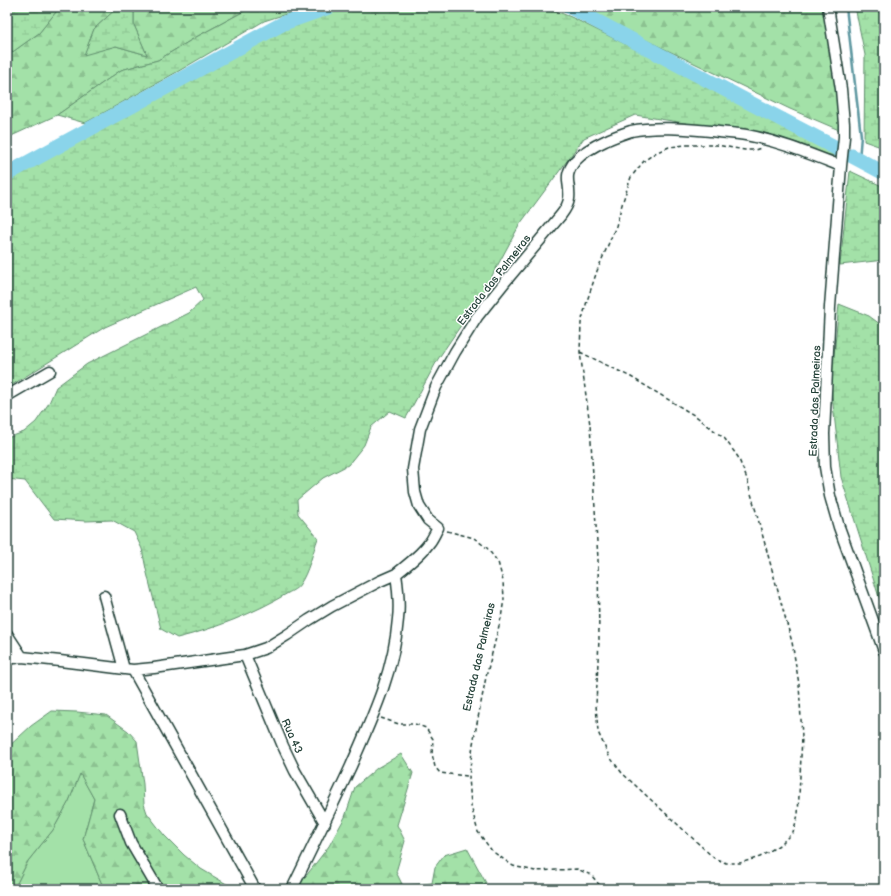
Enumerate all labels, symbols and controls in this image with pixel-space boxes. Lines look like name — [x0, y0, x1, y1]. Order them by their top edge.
street label: Estrada das Palmeiras — [455, 232, 534, 328]
street label: Estrada das Palmeiras — [807, 345, 823, 457]
street label: Estrada das Palmeiras — [460, 601, 498, 713]
street label: Rua 43 — [279, 717, 305, 756]

